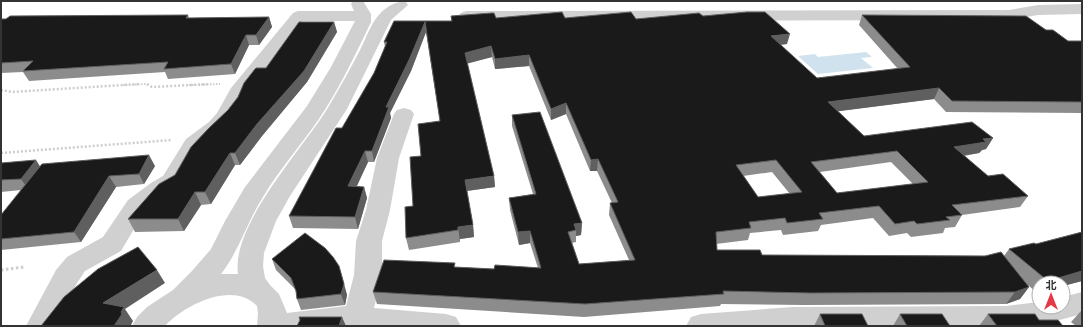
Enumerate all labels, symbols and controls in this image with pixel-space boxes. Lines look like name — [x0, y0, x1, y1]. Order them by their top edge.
north arrow — [1031, 275, 1071, 315]
text: 北 — [1046, 279, 1057, 292]

